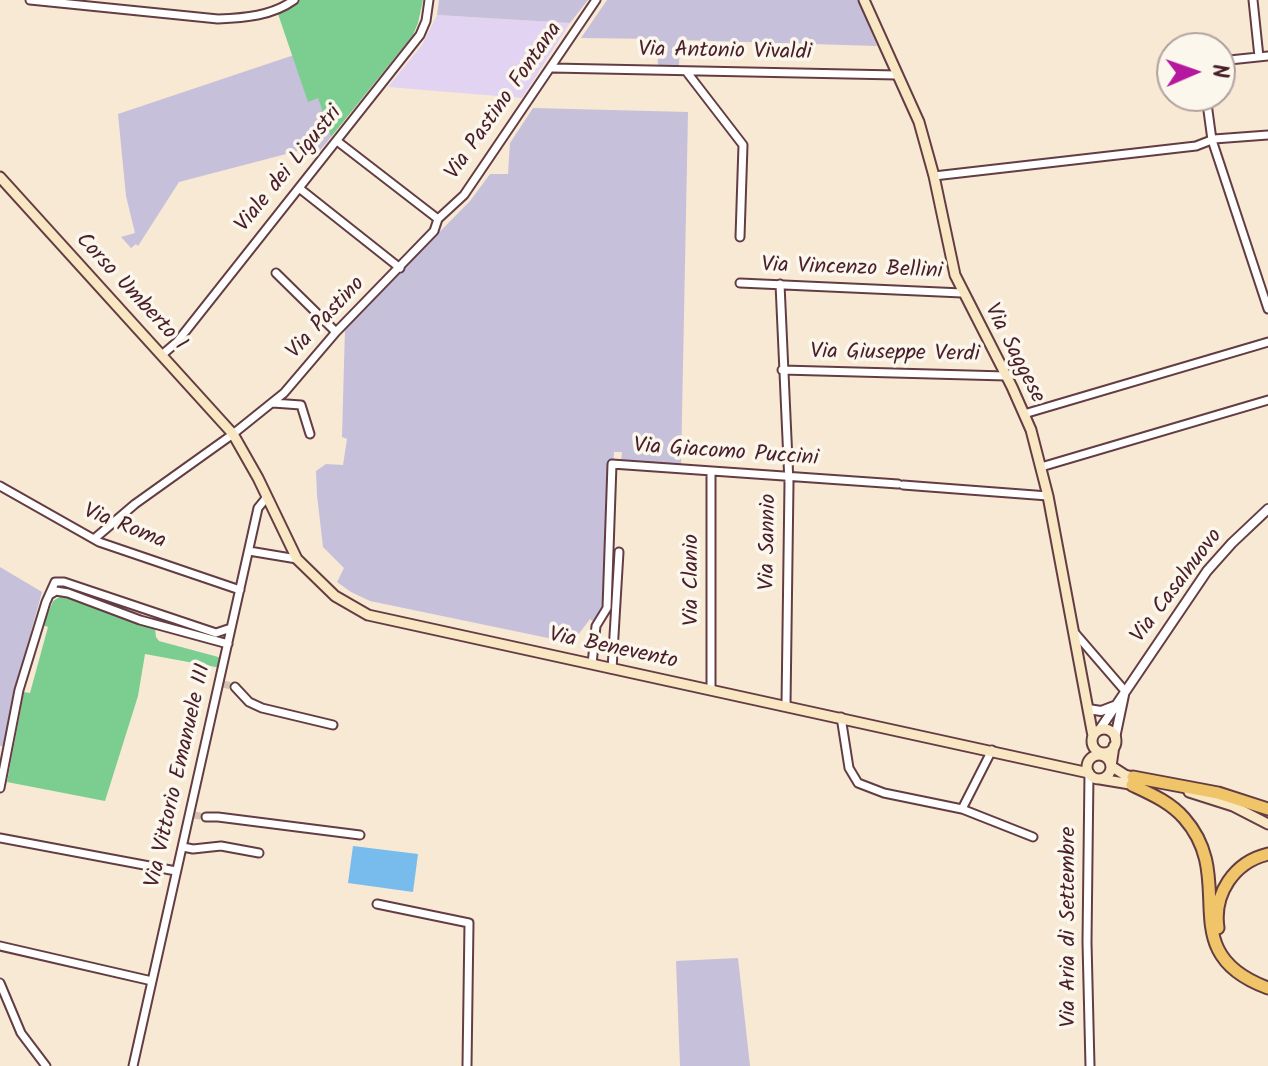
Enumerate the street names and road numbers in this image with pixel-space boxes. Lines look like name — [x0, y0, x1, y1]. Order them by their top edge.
street label: Via Pastino Fontana — [441, 18, 569, 186]
street label: Via Antonio Vivaldi — [638, 38, 812, 68]
street label: Viale dei Ligustri — [231, 101, 349, 239]
street label: Corso Umberto I — [68, 228, 192, 358]
street label: Via Vincenzo Bellini — [761, 254, 943, 286]
street label: Via Pastino — [282, 272, 372, 366]
street label: Via Saggese — [977, 300, 1049, 408]
street label: Via Giuseppe Verdi — [810, 340, 980, 370]
street label: Via Giacomo Puccini — [633, 434, 819, 474]
street label: Via Sannio — [756, 493, 784, 591]
street label: Via Roma — [79, 500, 169, 556]
street label: Via Casalnuovo — [1126, 525, 1230, 649]
street label: Via Clanio — [680, 534, 706, 626]
street label: Via Benevento — [546, 623, 680, 677]
street label: Via Vittorio Emanuele III — [141, 662, 219, 890]
street label: Via Aria di Settembre — [1057, 827, 1083, 1027]

